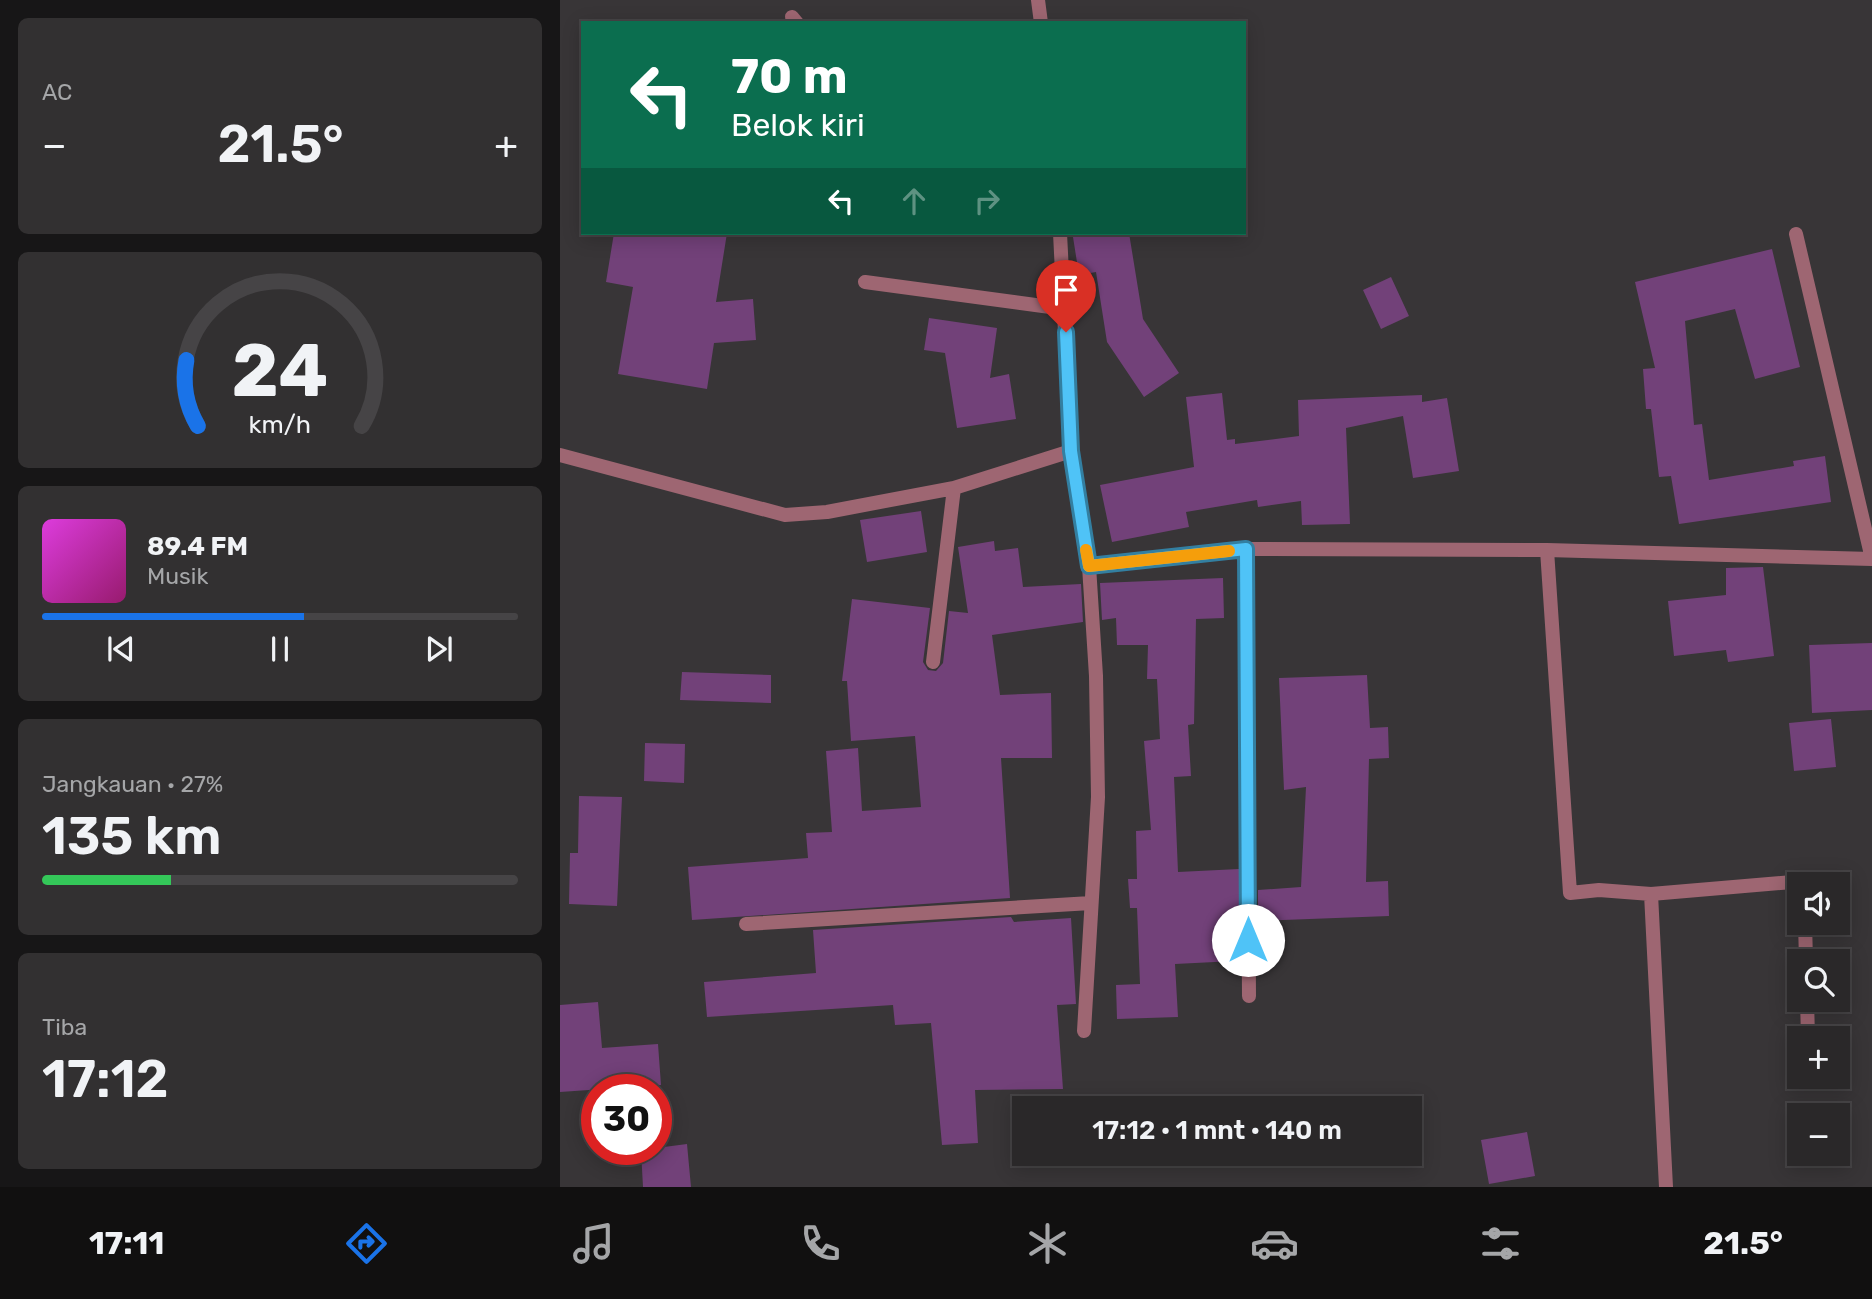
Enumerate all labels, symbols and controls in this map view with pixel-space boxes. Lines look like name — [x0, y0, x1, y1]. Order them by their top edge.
text: 70 m — [731, 47, 848, 105]
icon: left — [616, 49, 707, 140]
text: AC — [42, 78, 72, 106]
text: Belok kiri — [731, 106, 865, 144]
text: 21.5° — [217, 113, 344, 175]
text: − — [42, 122, 67, 168]
text: + — [494, 122, 518, 168]
icon: left — [822, 182, 860, 220]
icon: ahead — [895, 182, 933, 220]
icon: right — [968, 182, 1006, 220]
pin — [1036, 260, 1096, 332]
icon: arrive — [1047, 271, 1085, 309]
text: 24 — [232, 328, 328, 414]
text: km/h — [249, 409, 311, 438]
text: 89.4 FM — [147, 531, 248, 562]
text: Musik — [147, 562, 208, 590]
icon: previous — [102, 630, 140, 668]
icon: pause — [261, 630, 299, 668]
icon: next — [420, 630, 458, 668]
text: Jangkauan · 27% — [42, 770, 223, 798]
text: 135 km — [42, 805, 222, 867]
map controls — [1787, 872, 1850, 1166]
button: sound — [1787, 872, 1850, 935]
position arrow — [1211, 903, 1285, 977]
button: search — [1787, 949, 1850, 1012]
text: Tiba — [42, 1013, 87, 1041]
button: + — [1787, 1026, 1850, 1089]
text: 17:12 — [42, 1048, 169, 1110]
speed limit sign: 30 — [581, 1074, 672, 1165]
button: − — [1787, 1103, 1850, 1166]
text: 17:12 · 1 mnt · 140 m — [1092, 1115, 1342, 1146]
icon: directions — [342, 1219, 391, 1268]
icon: music — [569, 1219, 618, 1268]
icon: phone — [796, 1219, 845, 1268]
icon: climate — [1023, 1219, 1072, 1268]
icon: car — [1250, 1219, 1299, 1268]
icon: filters — [1476, 1219, 1525, 1268]
text: 17:11 — [89, 1224, 164, 1262]
text: 21.5° — [1703, 1224, 1783, 1262]

